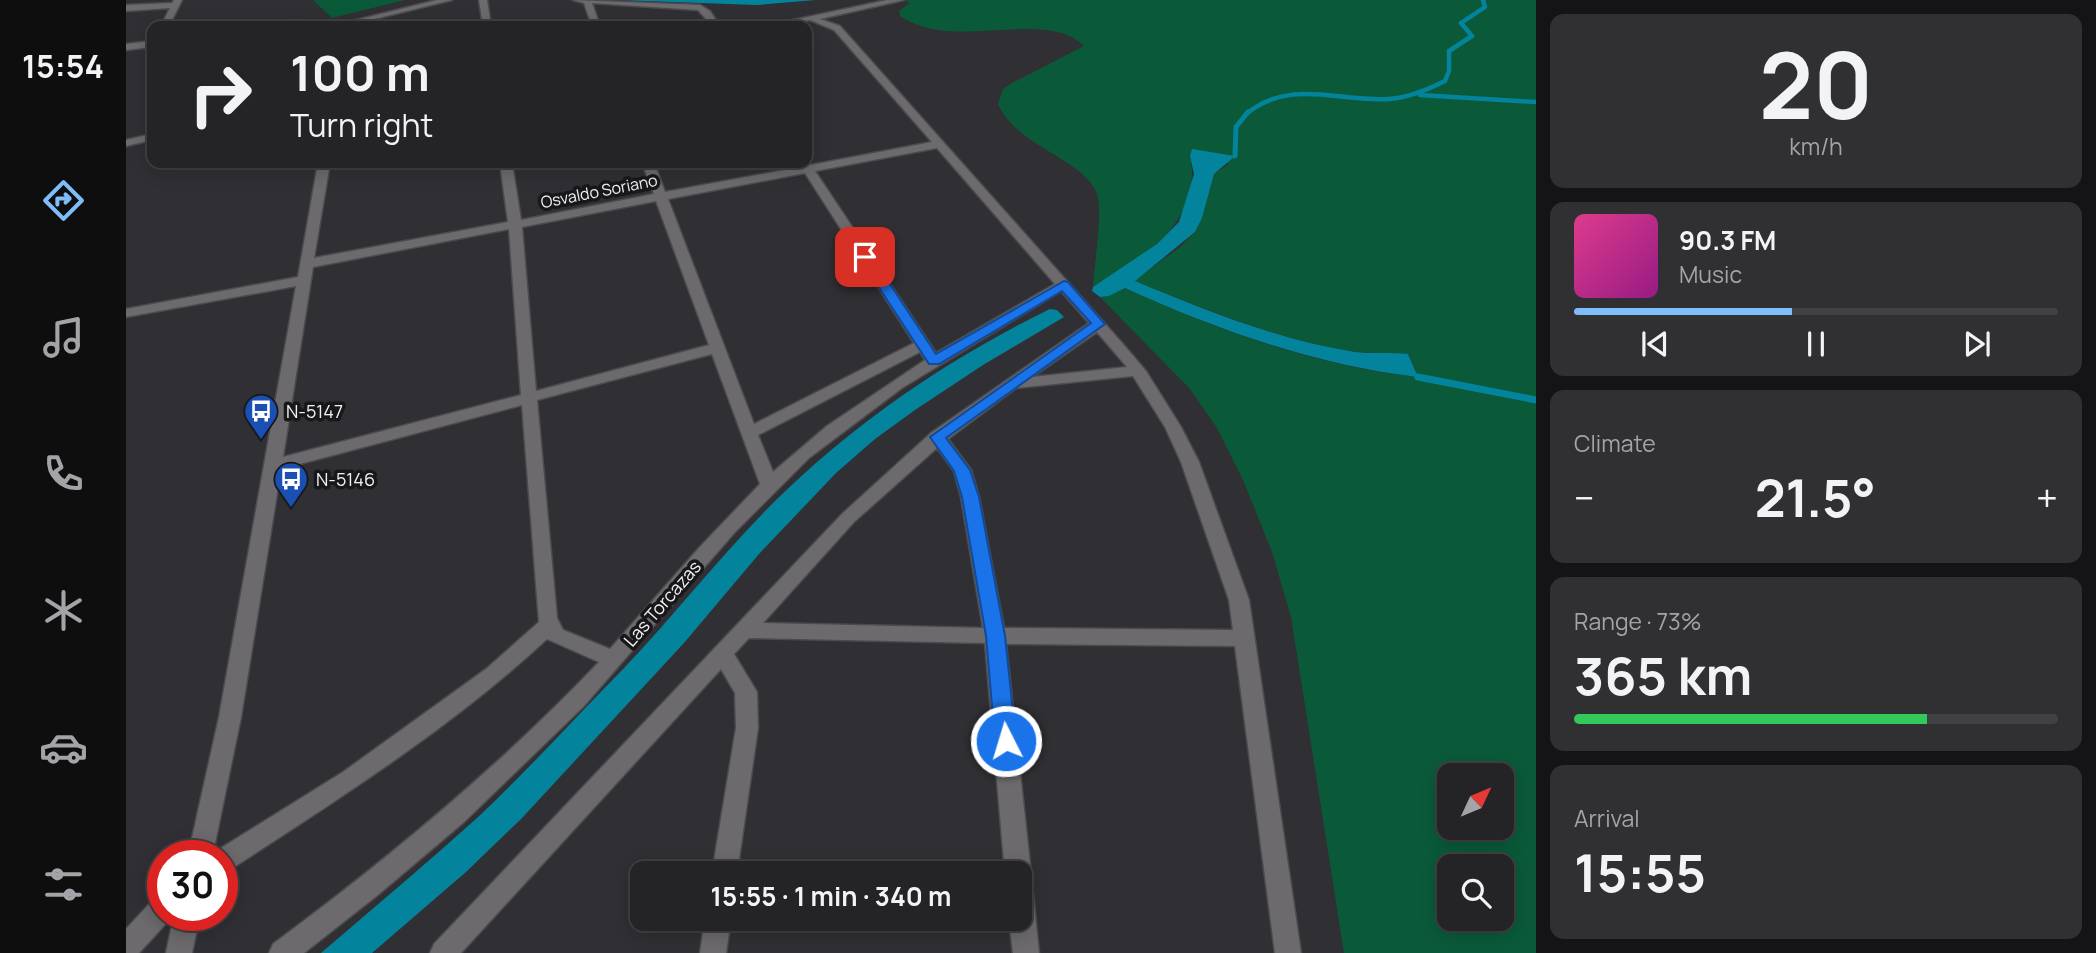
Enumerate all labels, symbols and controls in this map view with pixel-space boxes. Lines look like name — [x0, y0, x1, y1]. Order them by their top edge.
text: 20 — [1759, 22, 1873, 146]
text: 100 m — [290, 39, 430, 106]
text: 15:54 — [22, 44, 104, 88]
icon: right — [175, 49, 266, 140]
text: Turn right — [290, 103, 433, 147]
text: km/h — [1789, 130, 1843, 162]
street label: Osvaldo Soriano — [539, 169, 659, 213]
icon: directions — [39, 176, 88, 225]
text: 90.3 FM — [1679, 222, 1776, 258]
pin — [835, 227, 895, 287]
icon: arrive — [846, 238, 884, 276]
text: Music — [1679, 258, 1742, 290]
icon: music — [39, 313, 88, 362]
icon: previous — [1636, 325, 1674, 363]
icon: pause — [1797, 325, 1835, 363]
icon: next — [1958, 325, 1996, 363]
bus stop icon: N-5147 — [242, 392, 280, 441]
place label: N-5147 — [286, 399, 343, 423]
text: Climate — [1574, 427, 1656, 459]
icon: phone — [39, 449, 88, 498]
bus stop icon: N-5146 — [272, 460, 310, 509]
text: 21.5° — [1755, 462, 1876, 533]
place label: N-5146 — [316, 467, 375, 491]
text: − — [1574, 471, 1595, 523]
text: + — [2036, 471, 2058, 523]
street label: Las Torcazas — [618, 555, 706, 651]
icon: climate — [39, 586, 88, 635]
text: Range · 73% — [1574, 605, 1701, 637]
text: 365 km — [1574, 640, 1752, 711]
position arrow — [969, 704, 1043, 778]
icon: car — [39, 723, 88, 772]
north arrow — [1437, 763, 1514, 840]
map controls — [1437, 763, 1514, 931]
text: Arrival — [1574, 802, 1640, 834]
text: 15:55 — [1574, 837, 1706, 908]
speed limit sign: 30 — [147, 840, 238, 931]
button: search — [1437, 854, 1514, 931]
icon: filters — [39, 860, 88, 909]
text: 15:55 · 1 min · 340 m — [711, 878, 951, 914]

